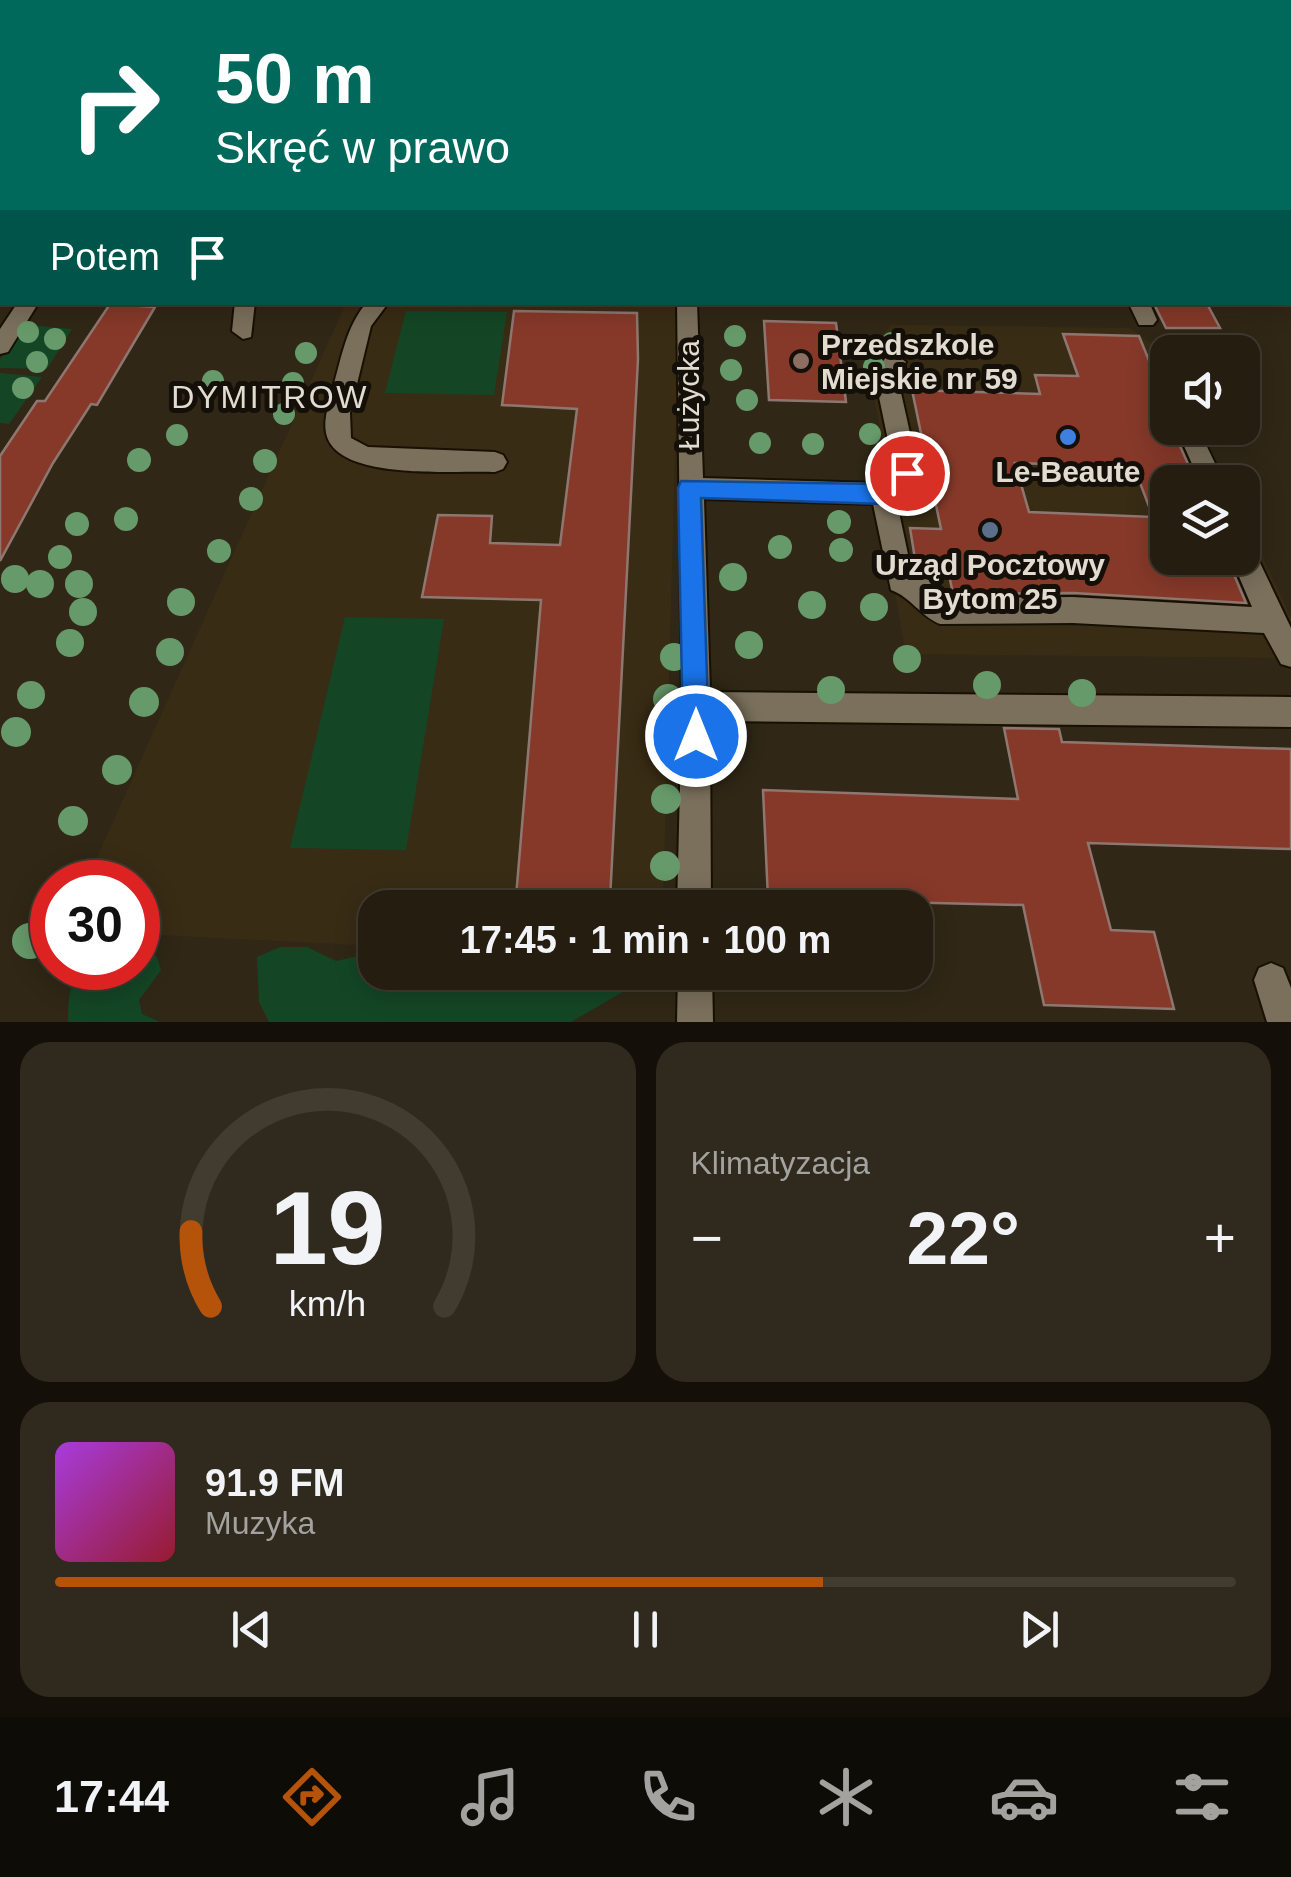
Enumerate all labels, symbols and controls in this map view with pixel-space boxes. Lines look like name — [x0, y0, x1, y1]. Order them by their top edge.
icon: right — [50, 40, 180, 170]
text: 50 m — [215, 40, 375, 118]
text: Skręć w prawo — [215, 122, 510, 173]
icon: arrive — [180, 230, 235, 285]
text: Potem — [50, 236, 160, 278]
place label: Przedszkole Miejskie nr 59 — [821, 328, 1018, 395]
map controls — [1150, 335, 1260, 575]
button: sound — [1150, 335, 1260, 445]
street label: Łużycka — [672, 340, 705, 450]
marker: Przedszkole Miejskie nr 59 — [790, 350, 812, 372]
district label: DYMITROW — [171, 379, 369, 415]
marker: Le-Beaute — [1057, 426, 1079, 448]
pin — [865, 431, 950, 516]
icon: arrive — [880, 446, 935, 501]
place label: Le-Beaute — [995, 455, 1141, 488]
button: layers — [1150, 465, 1260, 575]
marker: Urząd Pocztowy Bytom 25 — [979, 519, 1001, 541]
place label: Urząd Pocztowy Bytom 25 — [875, 548, 1105, 615]
position arrow — [644, 684, 748, 788]
speed limit sign: 30 — [30, 860, 160, 990]
text: 17:45 · 1 min · 100 m — [460, 919, 831, 961]
text: Klimatyzacja — [691, 1145, 870, 1181]
text: 19 — [270, 1170, 386, 1286]
text: 22° — [907, 1196, 1020, 1280]
text: − — [691, 1207, 723, 1269]
text: + — [1204, 1207, 1236, 1269]
text: km/h — [289, 1284, 366, 1324]
text: 91.9 FM — [205, 1462, 344, 1504]
text: Muzyka — [205, 1505, 315, 1541]
icon: previous — [224, 1602, 279, 1657]
icon: pause — [618, 1602, 673, 1657]
icon: next — [1012, 1602, 1067, 1657]
icon: directions — [277, 1762, 347, 1832]
icon: music — [455, 1762, 525, 1832]
icon: phone — [633, 1762, 703, 1832]
icon: climate — [811, 1762, 881, 1832]
icon: car — [989, 1762, 1059, 1832]
icon: filters — [1167, 1762, 1237, 1832]
text: 17:44 — [54, 1771, 169, 1822]

